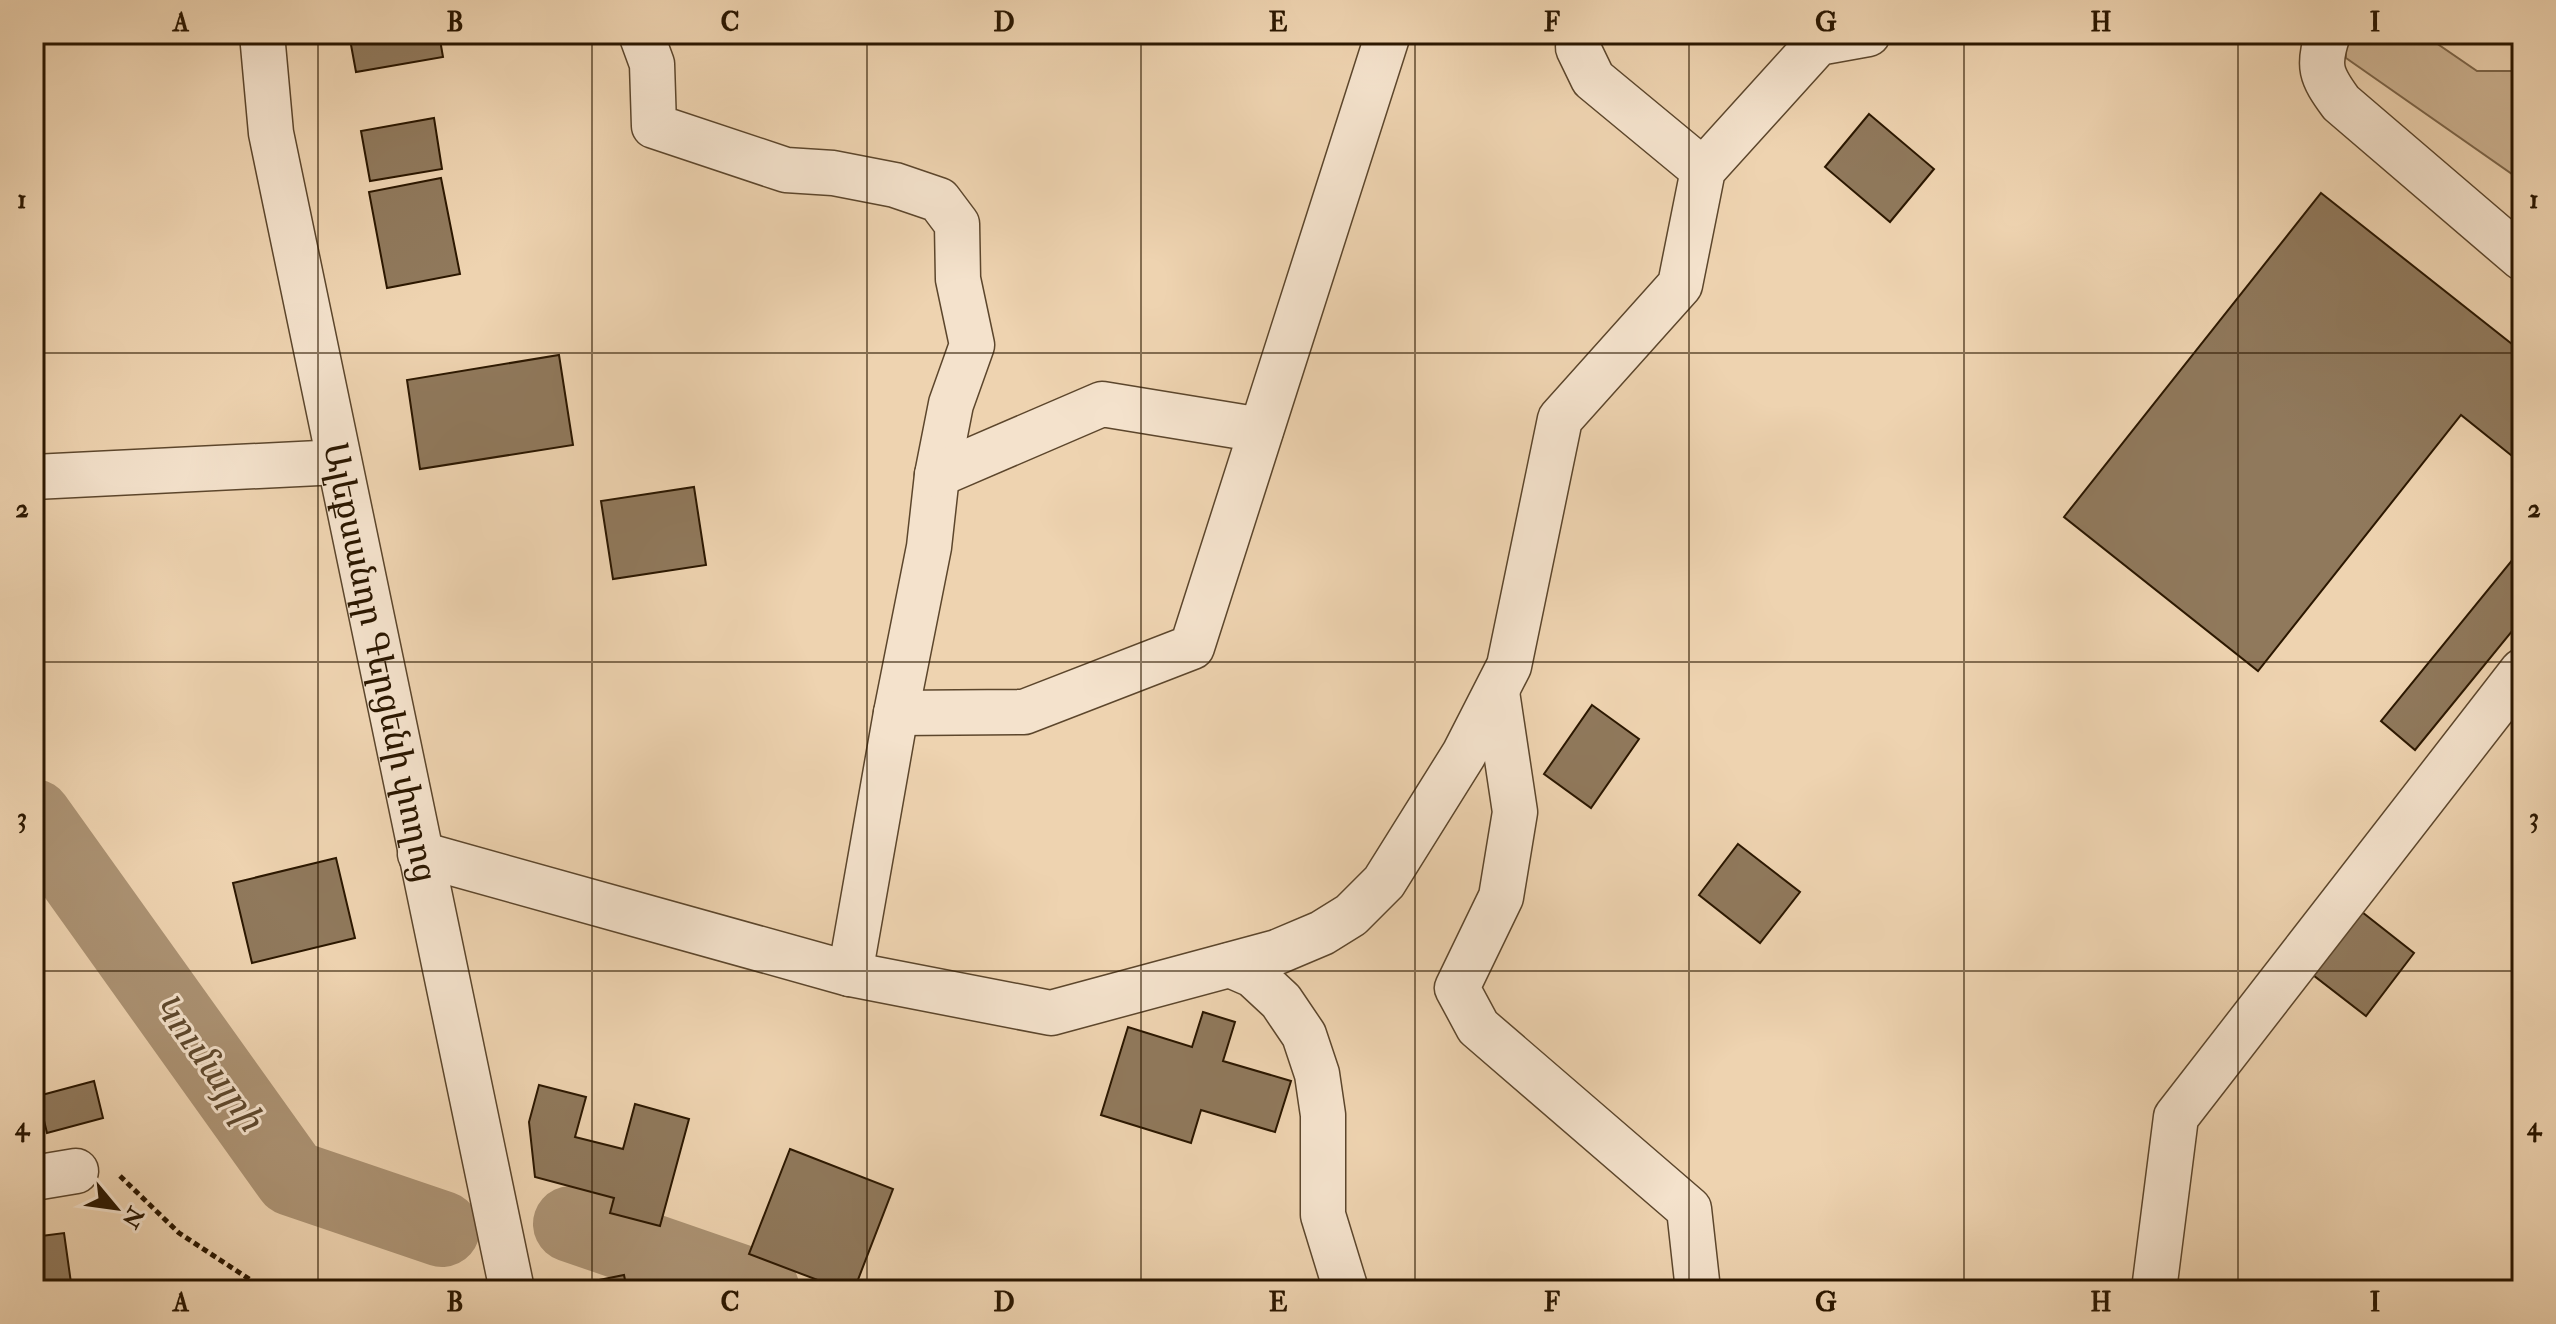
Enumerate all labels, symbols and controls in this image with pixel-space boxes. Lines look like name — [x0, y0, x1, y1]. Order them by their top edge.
text: A — [172, 7, 190, 39]
text: B — [446, 7, 464, 39]
text: C — [720, 7, 740, 39]
text: D — [993, 7, 1015, 39]
text: E — [1269, 7, 1288, 39]
text: F — [1544, 7, 1561, 39]
text: G — [1815, 7, 1837, 39]
text: H — [2090, 7, 2112, 39]
text: I — [2370, 7, 2380, 39]
text: 1 — [17, 184, 27, 216]
text: 1 — [2529, 184, 2539, 216]
street label: Ալեքսանդր Գերցենի փողոց — [313, 439, 446, 886]
text: 2 — [15, 493, 29, 525]
text: 2 — [2527, 493, 2541, 525]
text: 3 — [17, 802, 27, 834]
text: 3 — [2529, 802, 2539, 834]
water label: Կումայրի — [143, 984, 274, 1141]
text: 4 — [14, 1111, 31, 1143]
text: 4 — [2526, 1111, 2543, 1143]
north arrow — [76, 1168, 156, 1248]
text: N — [115, 1201, 150, 1233]
text: A — [172, 1287, 190, 1319]
text: B — [446, 1287, 464, 1319]
text: C — [720, 1287, 740, 1319]
text: D — [993, 1287, 1015, 1319]
text: E — [1269, 1287, 1288, 1319]
text: F — [1544, 1287, 1561, 1319]
text: G — [1815, 1287, 1837, 1319]
text: H — [2090, 1287, 2112, 1319]
text: I — [2370, 1287, 2380, 1319]

